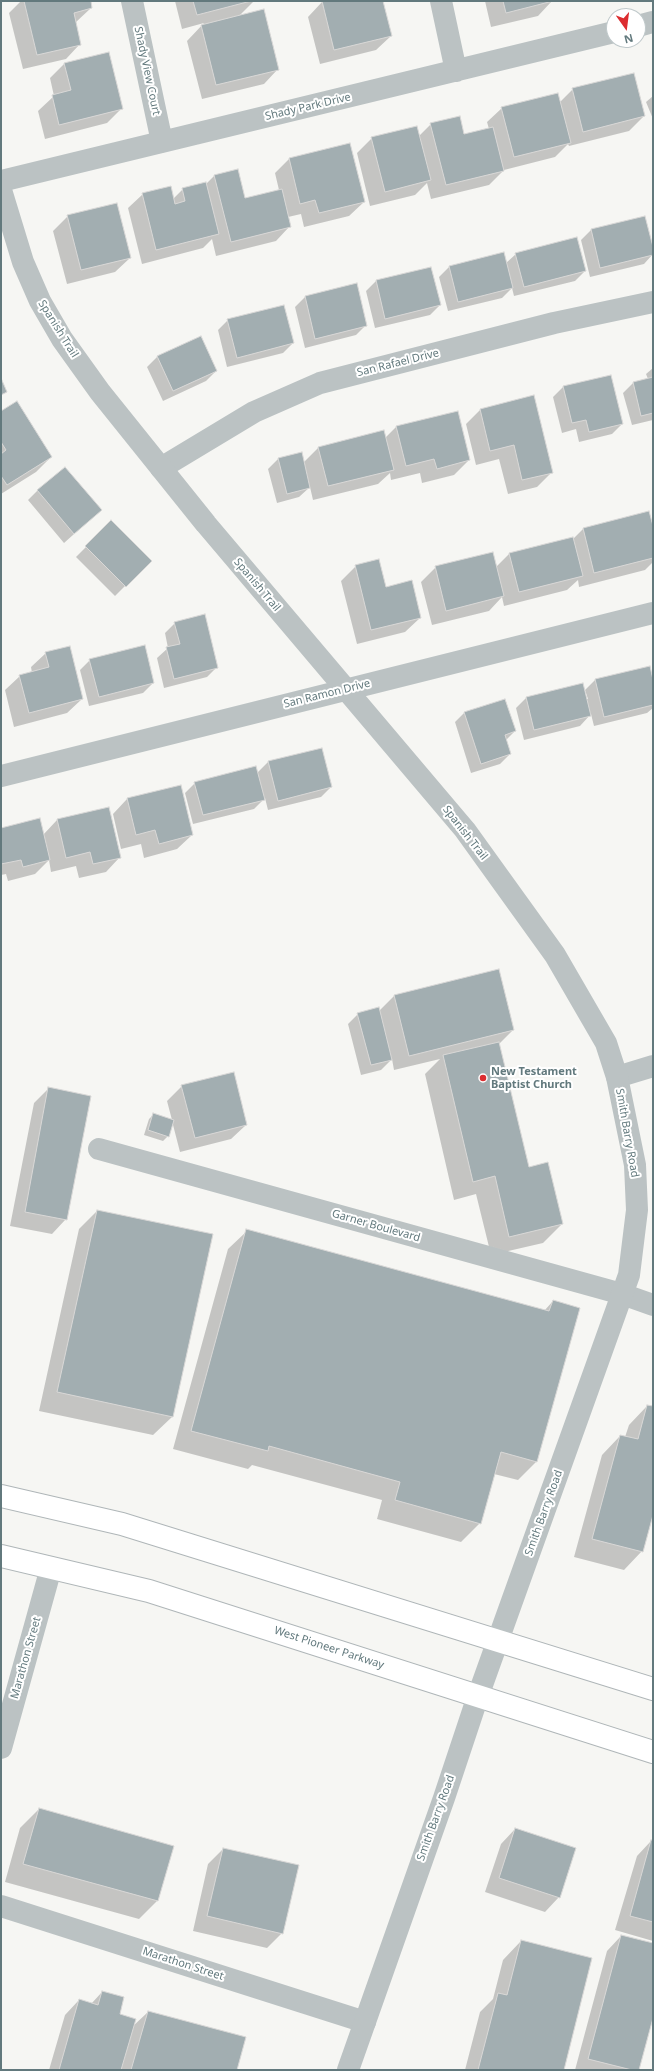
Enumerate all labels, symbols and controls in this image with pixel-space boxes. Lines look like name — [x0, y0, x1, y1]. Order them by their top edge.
north arrow — [606, 8, 646, 48]
street label: Shady View Court — [131, 26, 163, 116]
text: N — [623, 31, 635, 48]
street label: Shady Park Drive — [264, 91, 352, 123]
street label: Spanish Trail — [35, 298, 81, 360]
street label: San Rafael Drive — [356, 346, 440, 380]
street label: Spanish Trail — [231, 556, 283, 614]
street label: San Ramon Drive — [282, 677, 372, 711]
street label: Spanish Trail — [440, 803, 490, 863]
place label: New Testament Baptist Church — [491, 1065, 577, 1091]
marker: New Testament Baptist Church — [478, 1073, 488, 1083]
street label: Smith Barry Road — [613, 1087, 641, 1179]
street label: Garner Boulevard — [330, 1207, 422, 1245]
street label: Smith Barry Road — [522, 1468, 566, 1558]
street label: Marathon Street — [8, 1616, 44, 1700]
street label: West Pioneer Parkway — [272, 1624, 386, 1672]
street label: Smith Barry Road — [414, 1773, 458, 1863]
street label: Marathon Street — [141, 1945, 225, 1983]

